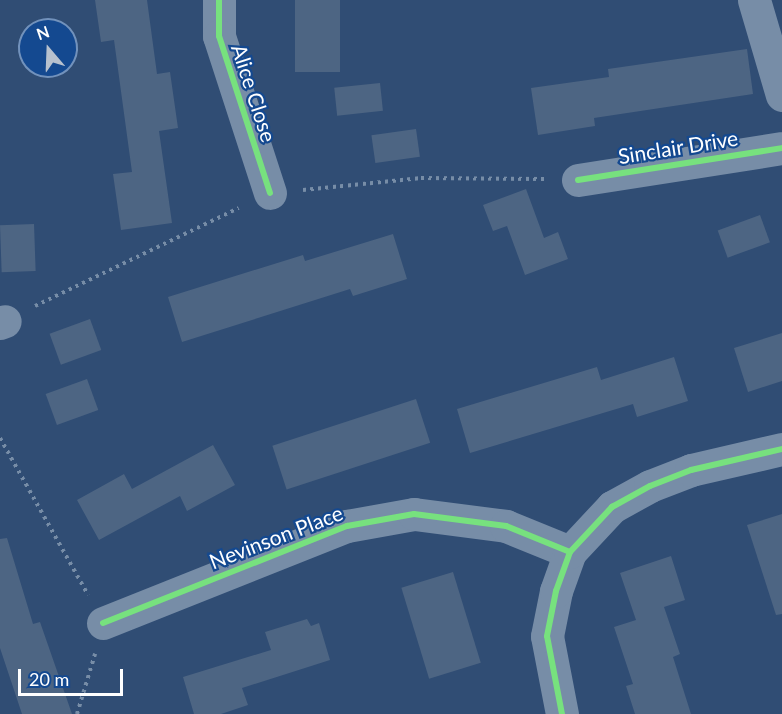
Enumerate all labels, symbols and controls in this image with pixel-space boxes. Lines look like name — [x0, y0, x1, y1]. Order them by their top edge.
north arrow — [18, 18, 78, 78]
text: N — [34, 21, 52, 43]
street label: Alice Close — [226, 41, 282, 145]
street label: Sinclair Drive — [616, 125, 740, 169]
street label: Nevinson Place — [206, 500, 346, 574]
scale bar — [21, 657, 126, 695]
text: 20 m — [29, 668, 69, 690]

